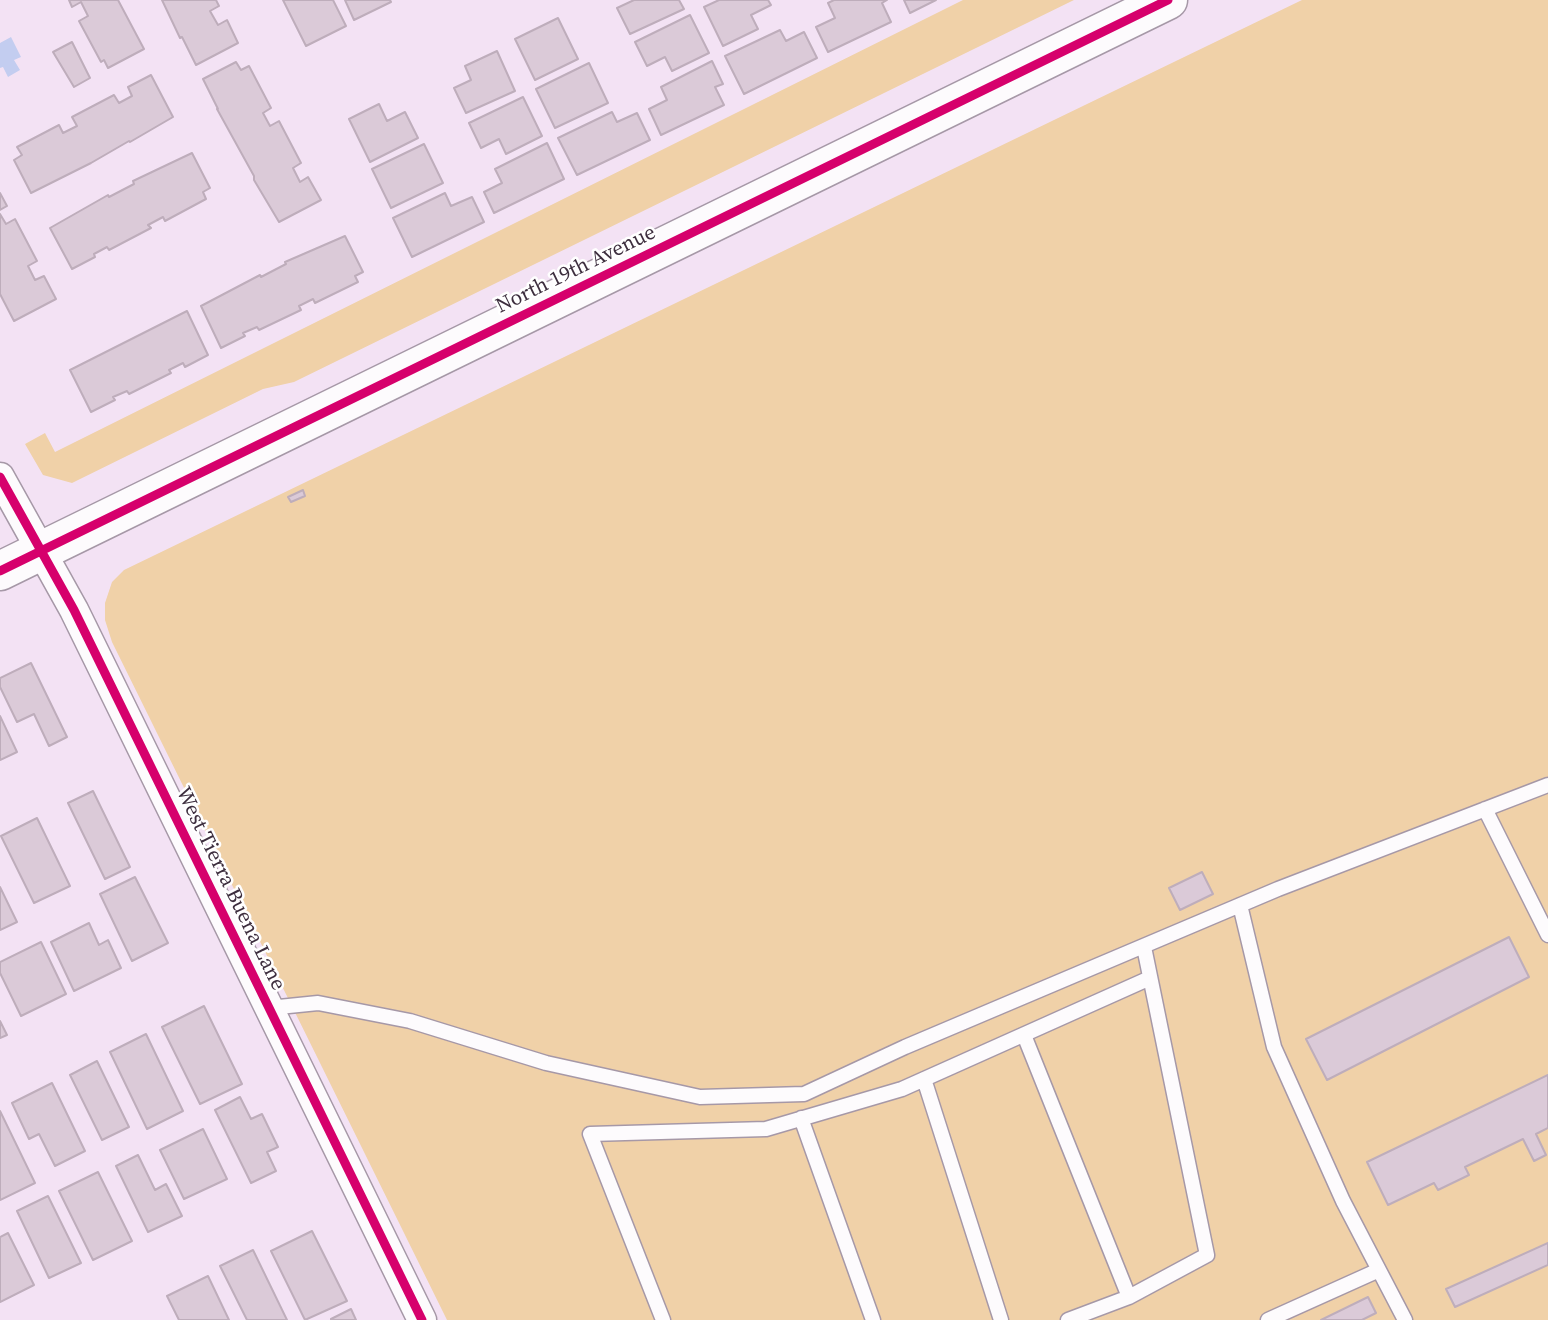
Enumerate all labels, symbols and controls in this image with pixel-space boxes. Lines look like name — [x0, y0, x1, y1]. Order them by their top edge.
street label: North 19th Avenue — [492, 220, 660, 320]
street label: West Tierra Buena Lane — [170, 783, 290, 995]

